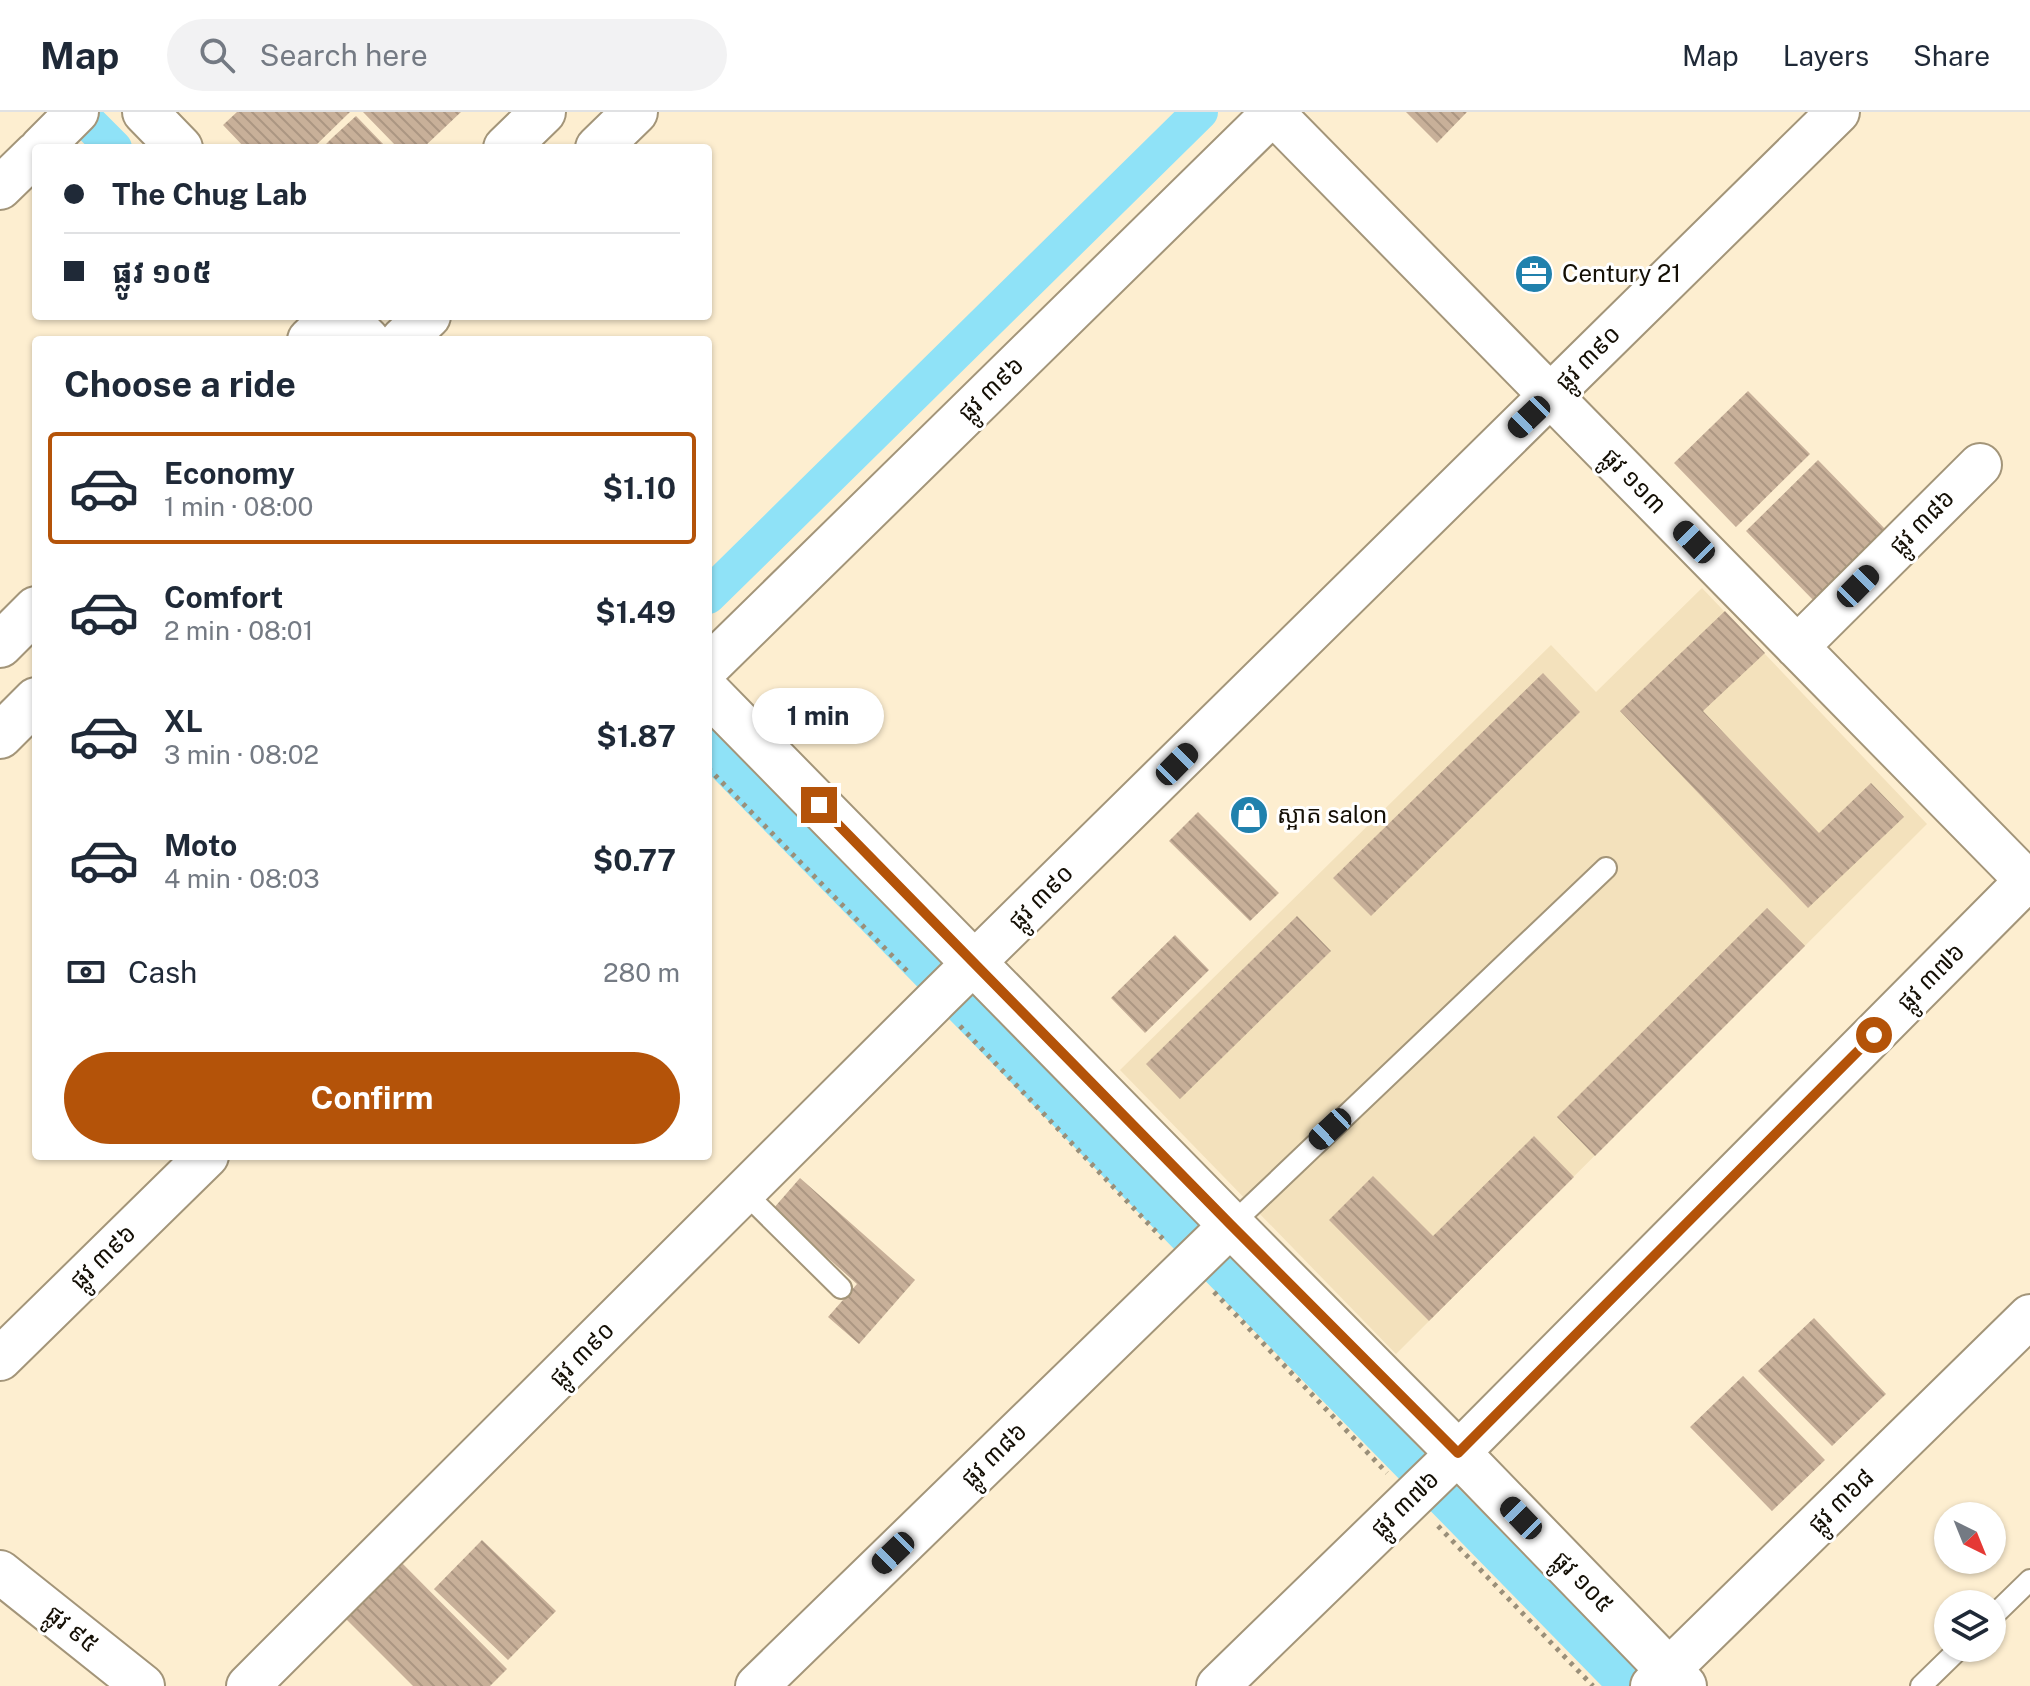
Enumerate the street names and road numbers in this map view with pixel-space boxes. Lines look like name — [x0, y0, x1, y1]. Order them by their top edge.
street label: ផ្លូវ ៣៩០ — [1549, 319, 1632, 402]
street label: ផ្លូវ ៣៩៦ — [952, 350, 1035, 433]
street label: ផ្លូវ ១១៣ — [1590, 442, 1673, 525]
street label: ផ្លូវ ៣៨៦ — [1883, 483, 1966, 566]
street label: ផ្លូវ ៣៩០ — [1002, 858, 1085, 941]
street label: ផ្លូវ ៣៧៦ — [1891, 937, 1976, 1022]
street label: ផ្លូវ ៣៩៦ — [64, 1218, 147, 1301]
street label: ផ្លូវ ៣៩០ — [543, 1315, 626, 1398]
street label: ផ្លូវ ៣៨៦ — [955, 1416, 1038, 1499]
street label: ផ្លូវ ៣៦៨ — [1802, 1462, 1885, 1545]
street label: ផ្លូវ ៣៧៦ — [1365, 1464, 1450, 1549]
street label: ផ្លូវ ១០៥ — [1541, 1545, 1620, 1624]
street label: ផ្លូវ ៩៥ — [35, 1599, 105, 1665]

